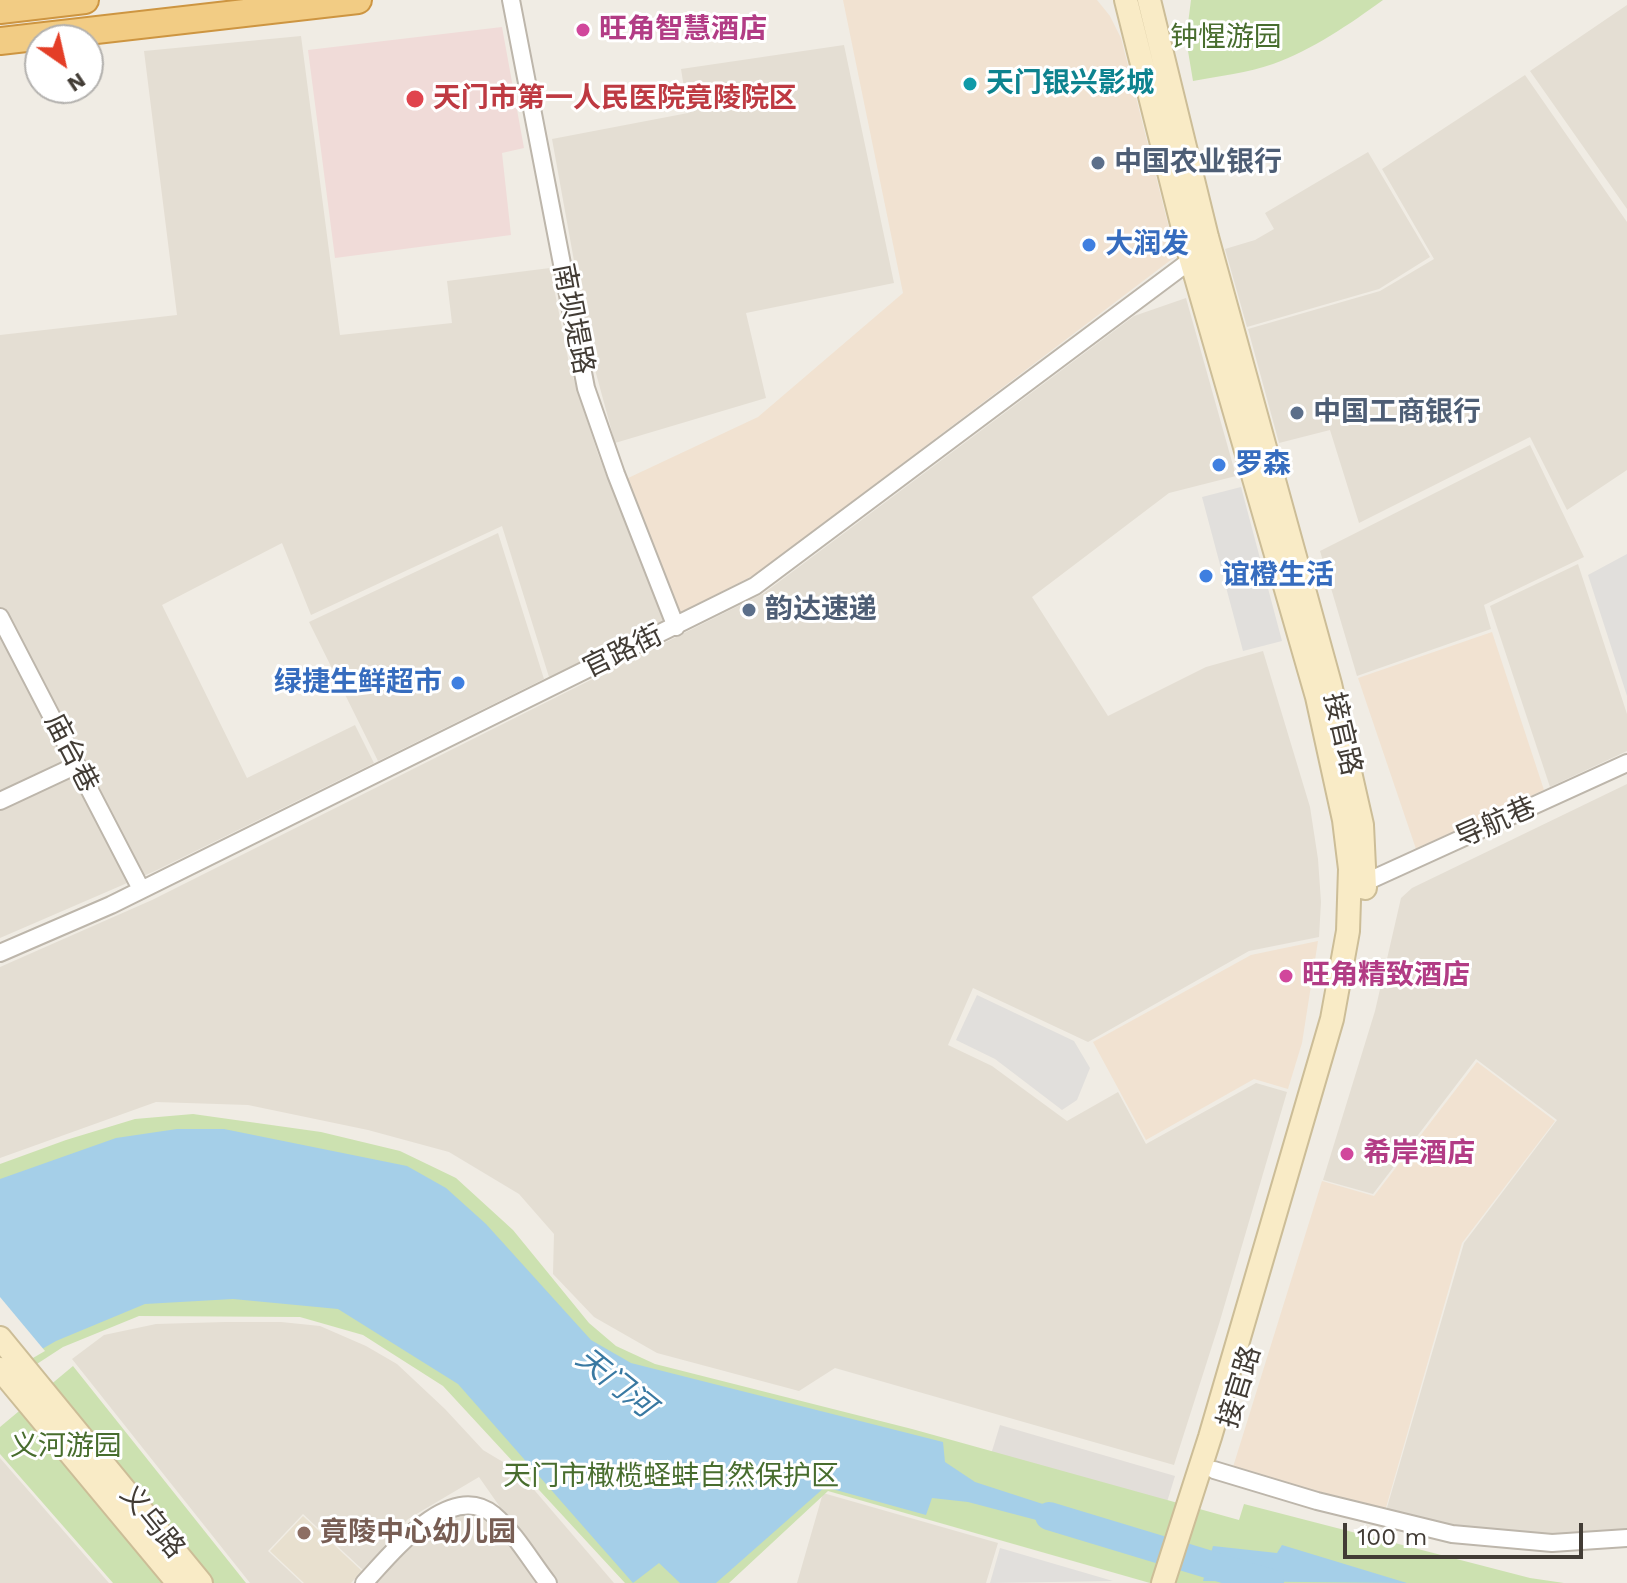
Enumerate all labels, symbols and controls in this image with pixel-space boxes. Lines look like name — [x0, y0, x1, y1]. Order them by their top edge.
place label: 旺角智慧酒店 — [599, 13, 767, 47]
marker: 旺角智慧酒店 — [574, 21, 592, 39]
park label: 钟惺游园 — [1170, 21, 1282, 55]
north arrow — [24, 24, 104, 104]
place label: 天门银兴影城 — [986, 67, 1154, 101]
text: N — [63, 68, 90, 98]
marker: 天门银兴影城 — [961, 75, 979, 93]
place label: 天门市第一人民医院竟陵院区 — [433, 82, 797, 116]
marker: 天门市第一人民医院竟陵院区 — [404, 88, 426, 110]
place label: 中国农业银行 — [1114, 146, 1282, 180]
marker: 中国农业银行 — [1089, 154, 1107, 172]
place label: 大润发 — [1105, 228, 1189, 262]
marker: 大润发 — [1080, 236, 1098, 254]
street label: 南坝堤路 — [546, 261, 600, 377]
place label: 中国工商银行 — [1313, 396, 1481, 430]
marker: 中国工商银行 — [1288, 404, 1306, 422]
place label: 罗森 — [1235, 448, 1291, 482]
marker: 罗森 — [1210, 456, 1228, 474]
place label: 谊橙生活 — [1222, 559, 1334, 593]
marker: 谊橙生活 — [1197, 567, 1215, 585]
place label: 韵达速递 — [765, 593, 877, 627]
marker: 韵达速递 — [740, 601, 758, 619]
street label: 官路街 — [578, 618, 668, 686]
place label: 绿捷生鲜超市 — [274, 666, 442, 700]
marker: 绿捷生鲜超市 — [449, 674, 467, 692]
street label: 接官路 — [1316, 689, 1368, 779]
street label: 庙台巷 — [37, 708, 105, 798]
street label: 导航巷 — [1451, 791, 1541, 855]
place label: 旺角精致酒店 — [1302, 959, 1470, 993]
marker: 旺角精致酒店 — [1277, 967, 1295, 985]
place label: 希岸酒店 — [1363, 1137, 1475, 1171]
marker: 希岸酒店 — [1338, 1145, 1356, 1163]
water label: 天门河 — [569, 1341, 661, 1425]
street label: 接官路 — [1212, 1342, 1268, 1432]
park label: 义河游园 — [10, 1430, 122, 1464]
park label: 天门市橄榄蛏蚌自然保护区 — [503, 1460, 839, 1494]
street label: 义乌路 — [113, 1479, 191, 1565]
scale bar — [1347, 1507, 1587, 1557]
place label: 竟陵中心幼儿园 — [320, 1516, 516, 1550]
text: 100 m — [1357, 1523, 1427, 1551]
marker: 竟陵中心幼儿园 — [295, 1524, 313, 1542]

